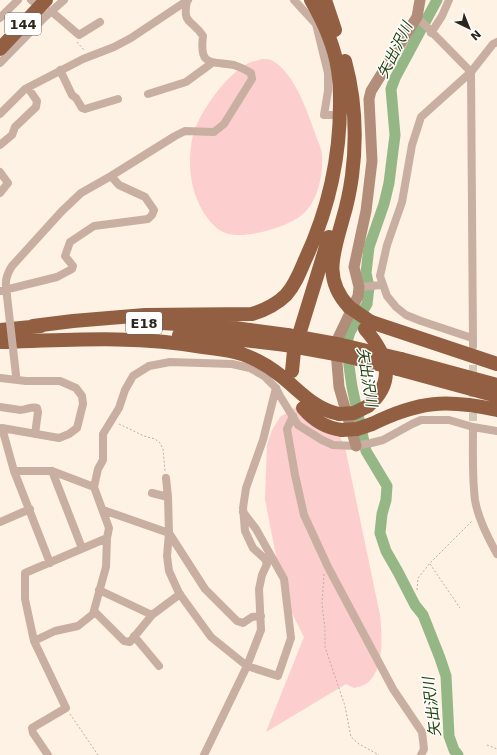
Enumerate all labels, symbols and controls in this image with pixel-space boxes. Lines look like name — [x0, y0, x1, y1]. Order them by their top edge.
north arrow — [449, 8, 489, 48]
road number: 144 — [5, 13, 41, 35]
water label: 矢出沢川 — [374, 17, 417, 81]
text: N — [468, 27, 483, 43]
road number: E18 — [126, 312, 162, 334]
water label: 矢出沢川 — [353, 346, 381, 410]
water label: 矢出沢川 — [419, 674, 445, 738]

